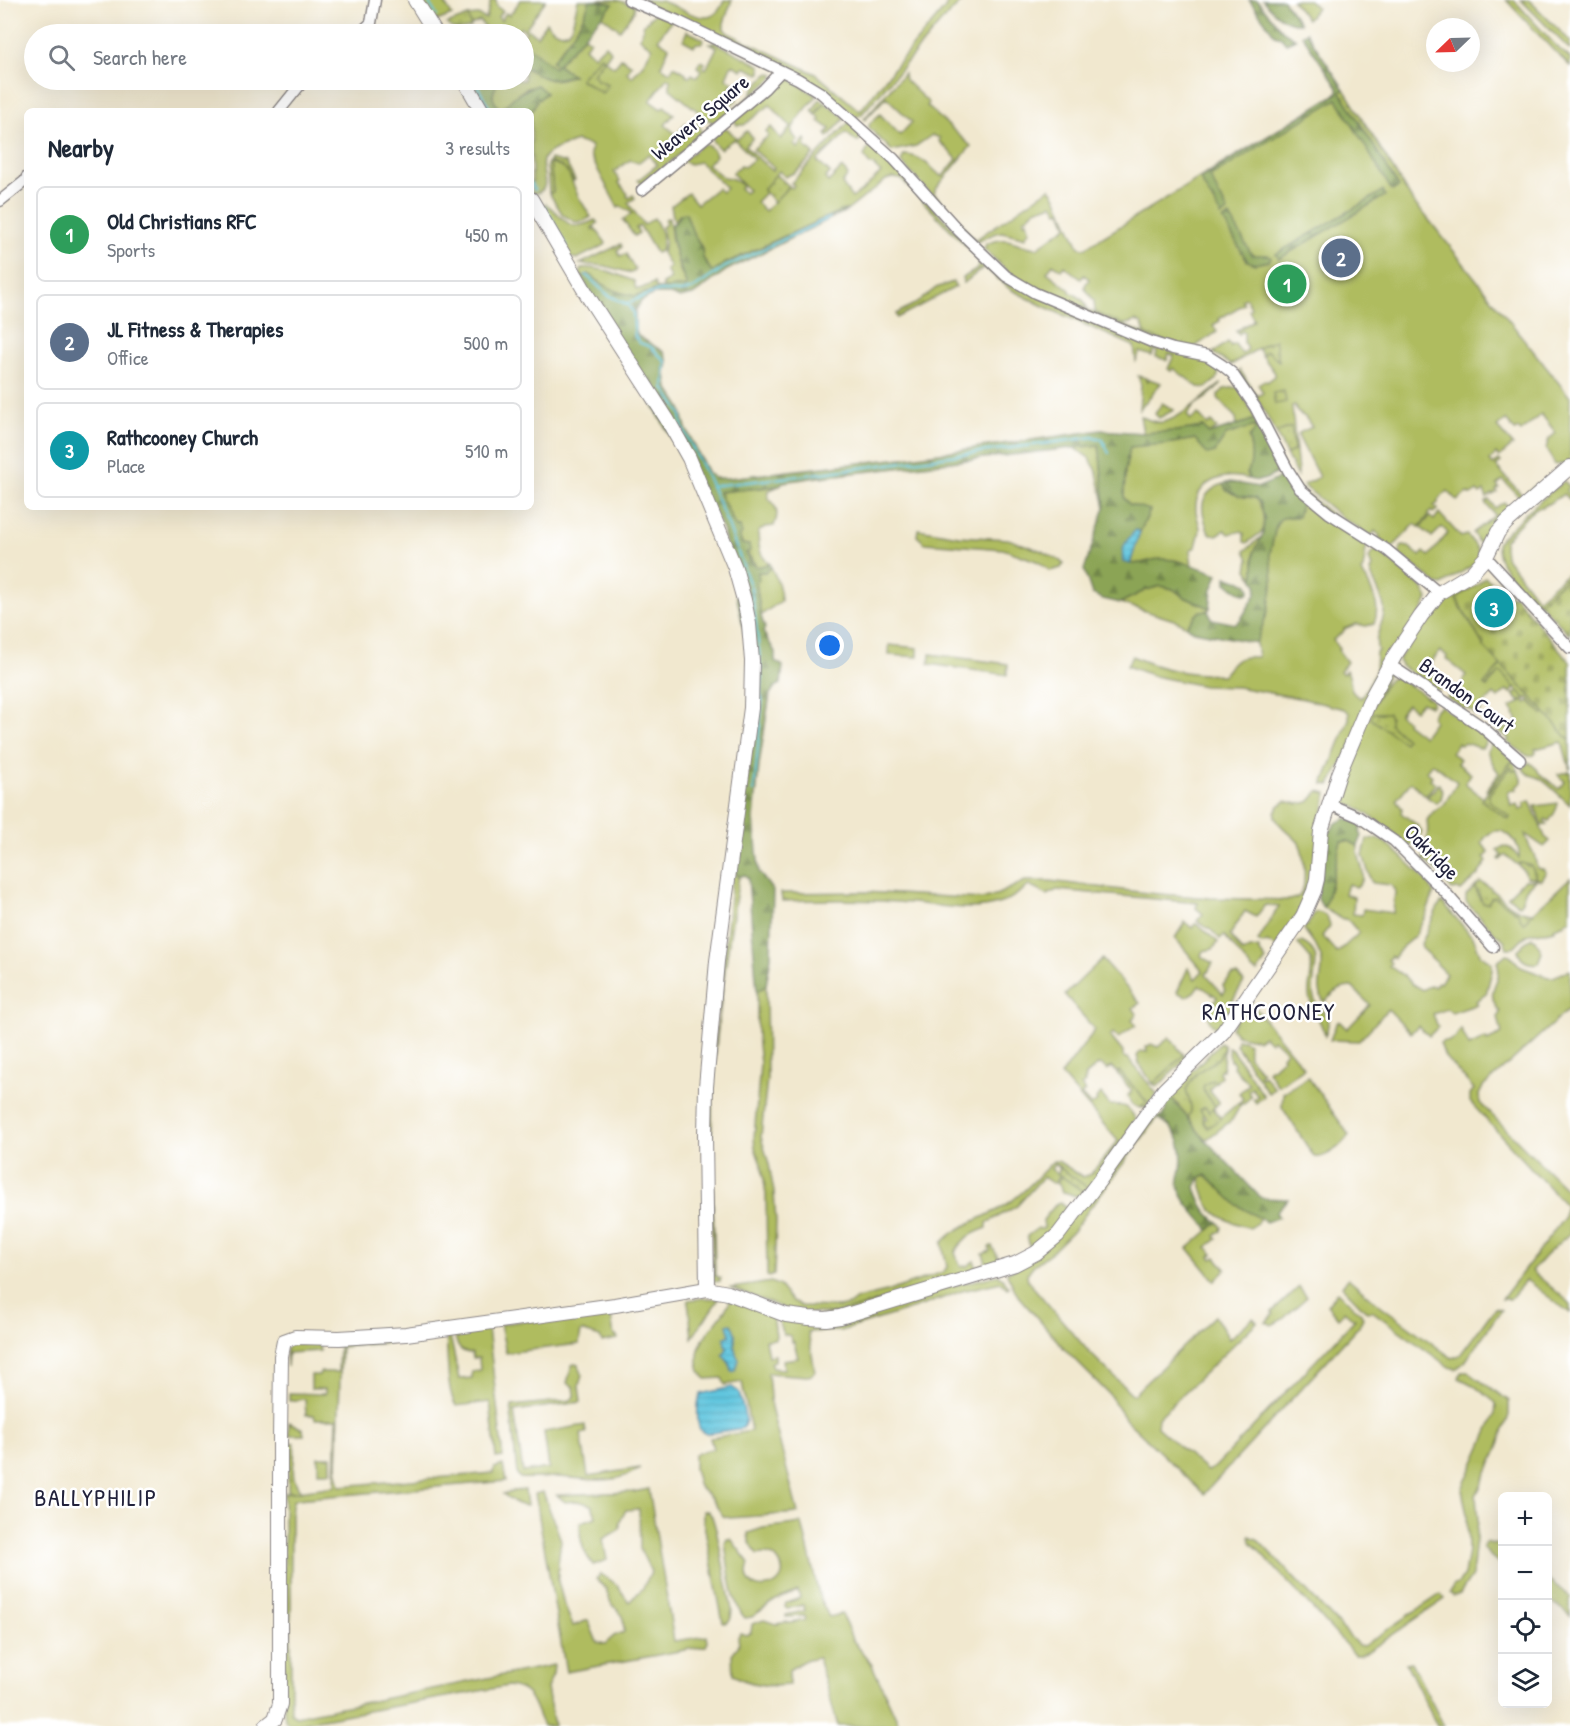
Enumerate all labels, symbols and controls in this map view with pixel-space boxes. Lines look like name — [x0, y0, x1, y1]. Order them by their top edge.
north arrow — [1426, 18, 1480, 72]
search box — [24, 24, 534, 90]
icon: search — [45, 41, 78, 74]
text: Search here — [93, 42, 187, 72]
street label: Weavers Square — [645, 67, 755, 167]
text: Nearby — [48, 130, 114, 165]
text: 3 results — [445, 134, 510, 161]
text: Old Christians RFC — [107, 206, 257, 236]
text: 1 — [66, 221, 73, 248]
text: 450 m — [465, 221, 508, 248]
text: Sports — [107, 236, 155, 263]
pin: 2 — [1322, 236, 1360, 280]
pin: 1 — [1268, 262, 1306, 306]
text: JL Fitness & Therapies — [107, 314, 284, 344]
text: 2 — [65, 329, 74, 356]
text: 500 m — [463, 329, 508, 356]
text: Office — [107, 344, 149, 371]
text: Rathcooney Church — [107, 422, 258, 452]
text: 3 — [65, 437, 74, 464]
text: 510 m — [465, 437, 508, 464]
text: Place — [107, 452, 146, 479]
pin: 3 — [1474, 586, 1514, 630]
your location — [815, 631, 844, 660]
street label: Brandon Court — [1414, 651, 1521, 740]
street label: Oakridge — [1398, 818, 1466, 886]
district label: RATHCOONEY — [1202, 995, 1336, 1027]
district label: BALLYPHILIP — [34, 1481, 158, 1513]
map controls — [1498, 1492, 1552, 1708]
button: + — [1498, 1492, 1552, 1546]
button: − — [1498, 1546, 1552, 1600]
button: locate — [1498, 1600, 1552, 1654]
button: layers — [1498, 1654, 1552, 1708]

